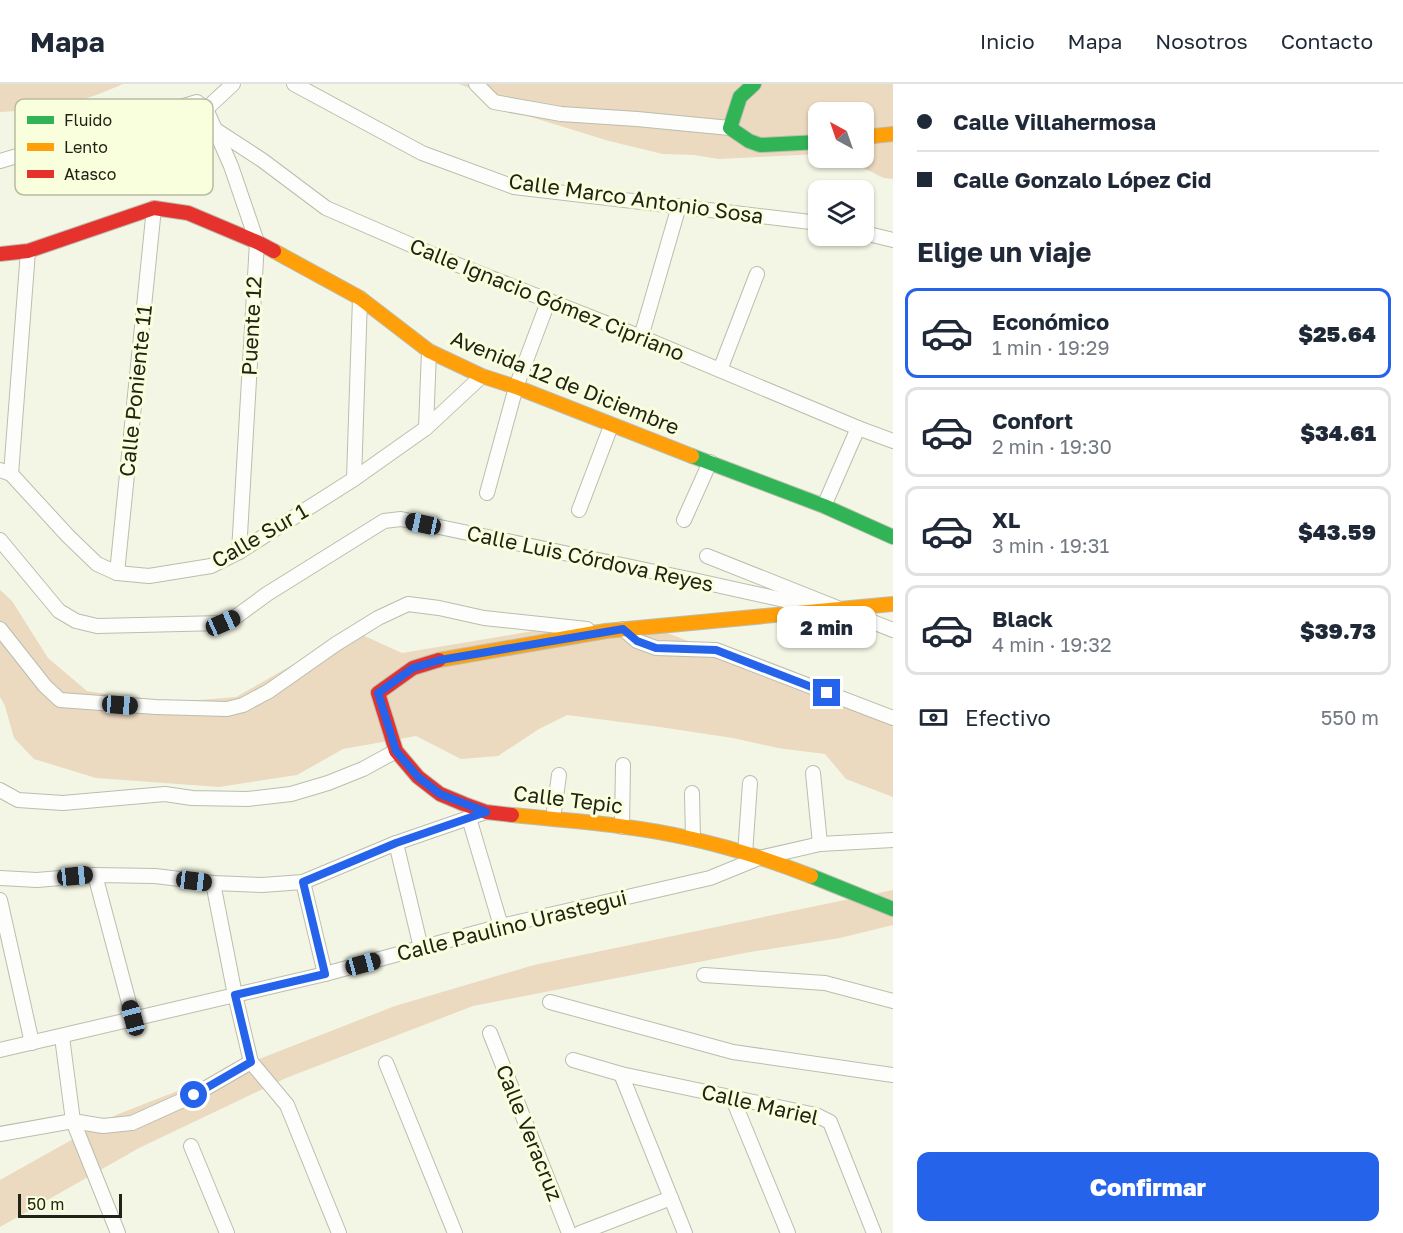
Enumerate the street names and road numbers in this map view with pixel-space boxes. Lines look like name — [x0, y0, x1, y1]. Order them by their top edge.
street label: Calle Marco Antonio Sosa — [507, 167, 765, 229]
street label: Calle Ignacio Gómez Cipriano — [406, 232, 689, 366]
street label: Puente 12 — [235, 276, 267, 376]
street label: Calle Poniente 11 — [113, 304, 157, 478]
street label: Avenida 12 de Diciembre — [447, 324, 683, 440]
street label: Calle Sur 1 — [207, 497, 312, 573]
street label: Calle Luis Córdova Reyes — [464, 519, 716, 597]
street label: Calle Tepic — [512, 779, 624, 819]
street label: Calle Paulino Urastegui — [394, 884, 629, 966]
street label: Calle Veracruz — [491, 1061, 569, 1205]
street label: Calle Mariel — [699, 1078, 821, 1130]

